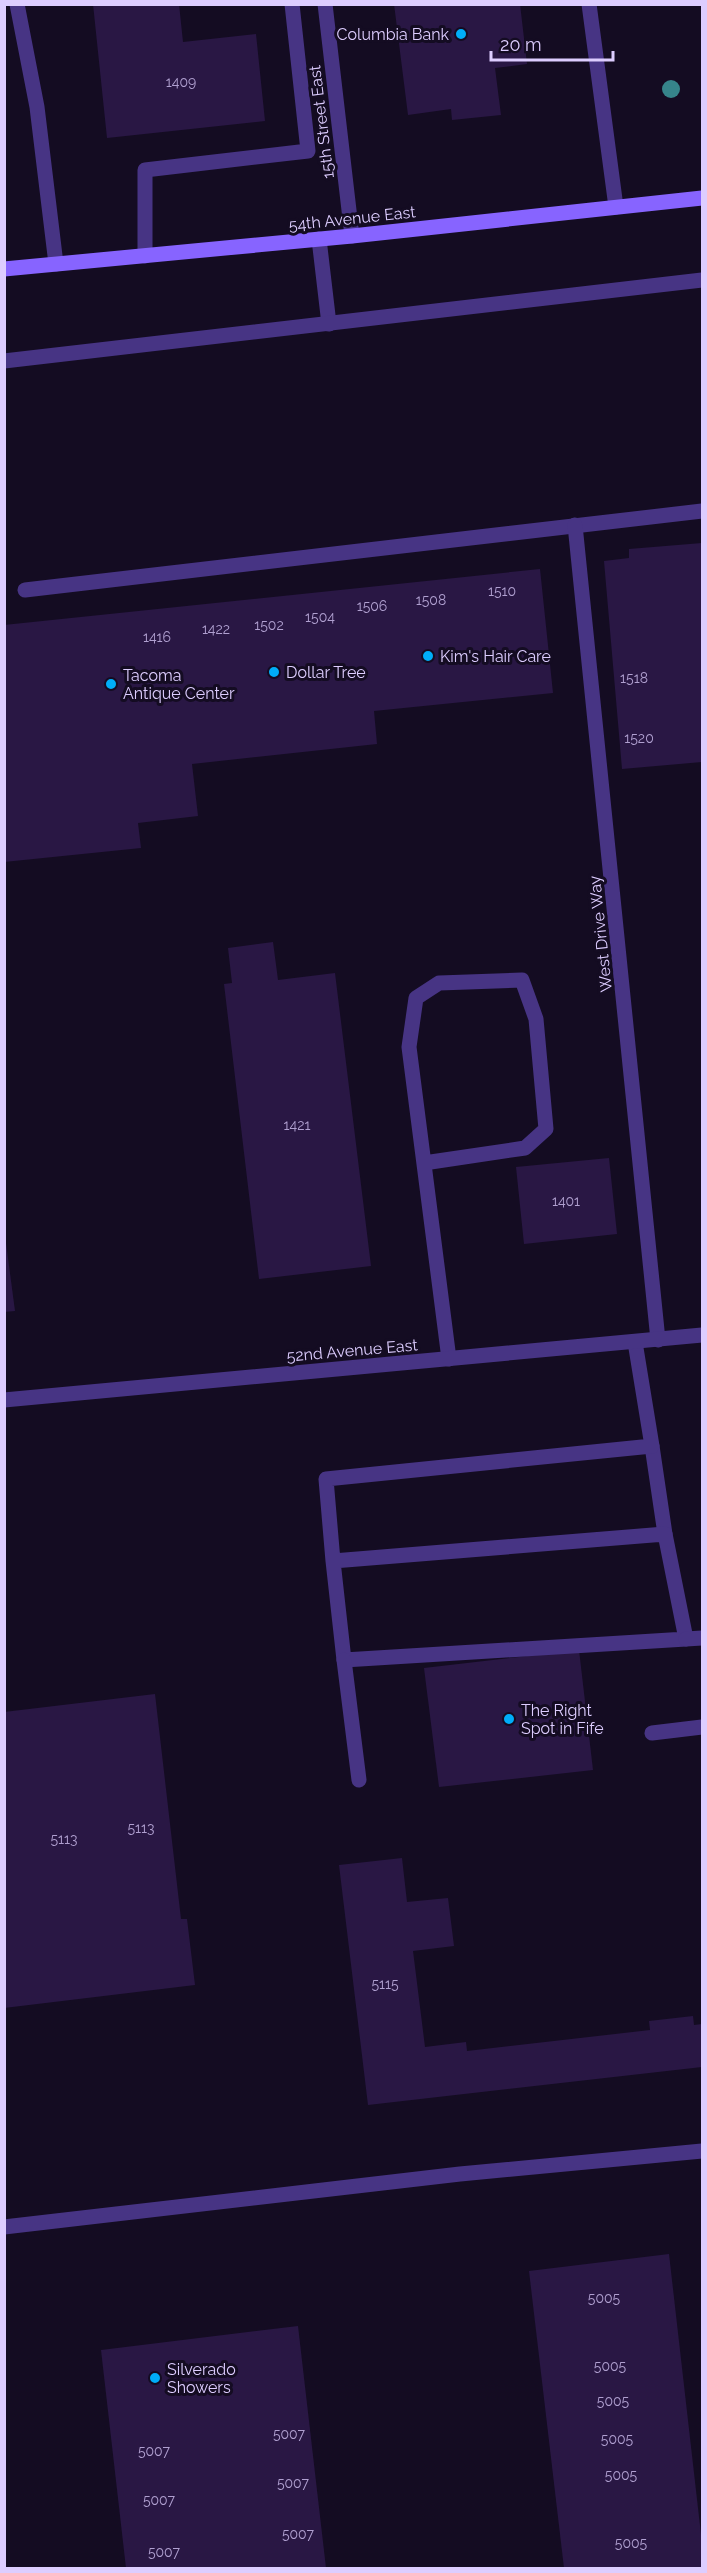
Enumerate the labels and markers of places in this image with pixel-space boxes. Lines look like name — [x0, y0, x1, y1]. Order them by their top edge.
place label: Columbia Bank — [337, 25, 450, 44]
marker: Columbia Bank — [454, 27, 468, 41]
place label: Kim's Hair Care — [440, 647, 551, 666]
marker: Kim's Hair Care — [421, 649, 435, 663]
place label: Dollar Tree — [286, 663, 366, 682]
marker: Dollar Tree — [267, 665, 281, 679]
place label: Tacoma Antique Center — [123, 666, 235, 703]
marker: Tacoma Antique Center — [104, 677, 118, 691]
place label: The Right Spot in Fife — [521, 1701, 604, 1738]
marker: The Right Spot in Fife — [502, 1712, 516, 1726]
place label: Silverado Showers — [167, 2360, 236, 2397]
marker: Silverado Showers — [148, 2371, 162, 2385]

